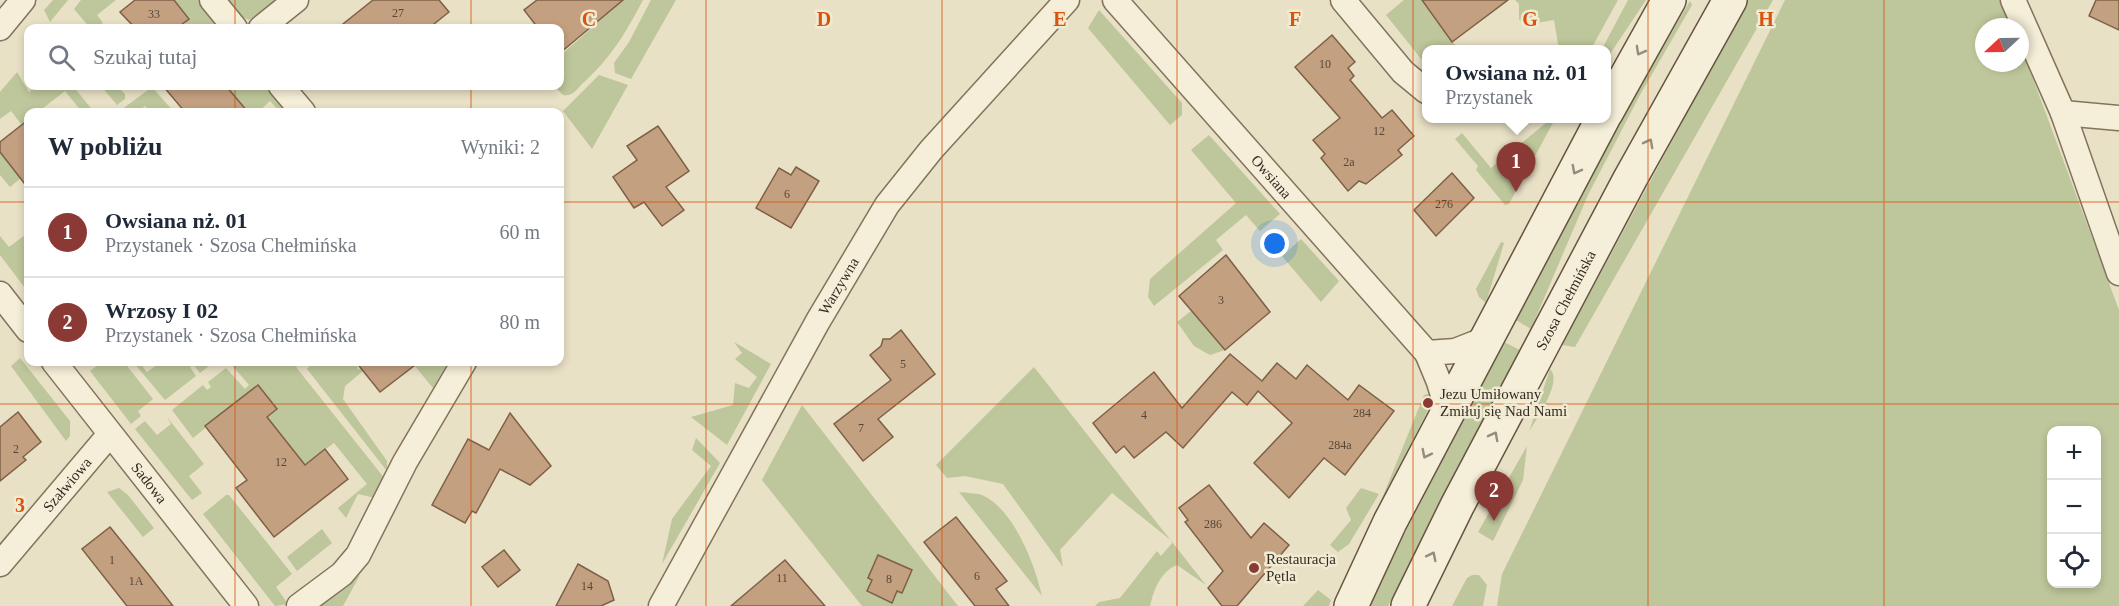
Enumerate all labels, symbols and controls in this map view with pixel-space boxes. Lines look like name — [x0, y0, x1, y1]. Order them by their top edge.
house number: 27 — [392, 6, 404, 20]
house number: 33 — [148, 7, 160, 21]
text: C — [582, 8, 596, 30]
text: D — [817, 8, 831, 30]
text: E — [1053, 8, 1067, 30]
text: F — [1289, 8, 1301, 30]
text: G — [1522, 8, 1538, 30]
text: H — [1758, 8, 1774, 30]
north arrow — [1975, 18, 2029, 72]
search box — [24, 24, 564, 90]
icon: search — [45, 41, 78, 74]
text: Szukaj tutaj — [93, 44, 197, 69]
one-way arrow — [1636, 44, 1647, 55]
popup — [1422, 45, 1611, 123]
house number: 10 — [1319, 57, 1331, 71]
text: Owsiana nż. 01 — [1445, 60, 1588, 85]
text: Przystanek — [1445, 86, 1533, 108]
house number: 12 — [1373, 124, 1385, 138]
text: W pobliżu — [48, 132, 162, 161]
text: Wyniki: 2 — [461, 136, 540, 158]
one-way arrow — [1642, 139, 1653, 149]
pin: 1 — [1496, 142, 1536, 192]
street label: Owsiana — [1248, 152, 1295, 202]
house number: 2a — [1343, 155, 1355, 169]
one-way arrow — [1572, 164, 1583, 175]
house number: 6 — [784, 187, 790, 201]
house number: 276 — [1435, 197, 1453, 211]
text: Owsiana nż. 01 — [105, 208, 247, 233]
text: 1 — [63, 221, 73, 243]
text: 60 m — [499, 221, 540, 243]
your location — [1260, 229, 1289, 258]
text: Przystanek · Szosa Chełmińska — [105, 234, 357, 256]
street label: Szosa Chełmińska — [1533, 247, 1599, 353]
street label: Warzywna — [816, 254, 862, 318]
house number: 3 — [1218, 293, 1224, 307]
text: Wrzosy I 02 — [105, 298, 218, 323]
text: 2 — [63, 311, 73, 333]
text: 80 m — [499, 311, 540, 333]
text: Przystanek · Szosa Chełmińska — [105, 324, 357, 346]
house number: 5 — [900, 357, 906, 371]
place label: Jezu Umiłowany Zmiłuj się Nad Nami — [1440, 386, 1567, 419]
marker: Jezu Umiłowany Zmiłuj się Nad Nami — [1421, 396, 1435, 410]
house number: 284 — [1353, 406, 1371, 420]
house number: 4 — [1141, 408, 1147, 422]
house number: 7 — [858, 421, 864, 435]
map controls — [2047, 426, 2101, 588]
button: + — [2047, 426, 2101, 480]
one-way arrow — [1487, 431, 1499, 442]
house number: 284a — [1328, 438, 1352, 452]
house number: 2 — [13, 442, 19, 456]
one-way arrow — [1421, 448, 1433, 459]
street label: Szałwiowa — [40, 454, 95, 515]
house number: 12 — [275, 455, 287, 469]
street label: Sadowa — [128, 459, 170, 507]
pin: 2 — [1474, 472, 1514, 521]
button: − — [2047, 480, 2101, 534]
text: 3 — [15, 494, 25, 516]
house number: 286 — [1204, 517, 1222, 531]
button: locate — [2047, 534, 2101, 588]
place label: Restauracja Pętla — [1266, 551, 1336, 584]
one-way arrow — [1425, 551, 1437, 562]
house number: 1 — [109, 553, 115, 567]
marker: Restauracja Pętla — [1247, 561, 1261, 575]
house number: 6 — [974, 569, 980, 583]
house number: 11 — [776, 571, 788, 585]
house number: 8 — [886, 572, 892, 586]
house number: 1A — [129, 574, 144, 588]
house number: 14 — [581, 579, 593, 593]

